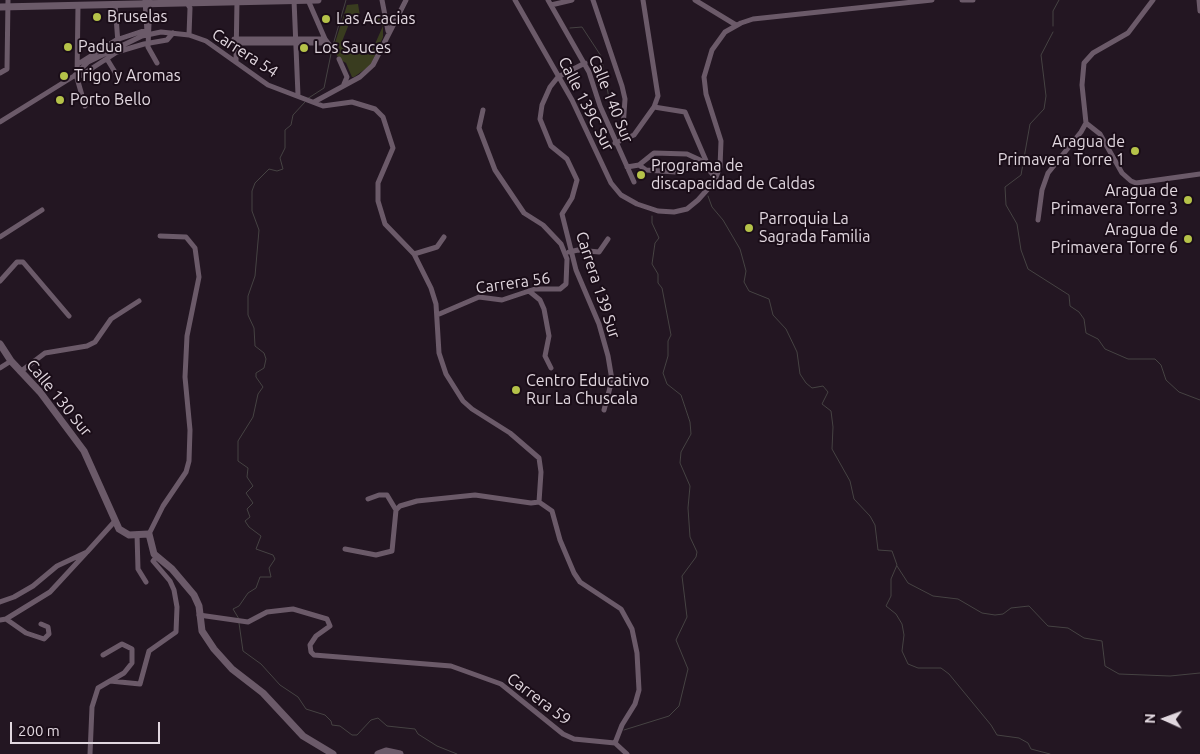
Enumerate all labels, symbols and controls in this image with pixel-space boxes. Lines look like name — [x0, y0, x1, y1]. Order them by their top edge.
place label: Bruselas — [107, 7, 168, 27]
place label: Las Acacias — [336, 9, 415, 29]
marker: Bruselas — [91, 11, 103, 23]
marker: Las Acacias — [320, 13, 332, 25]
street label: Carrera 54 — [208, 25, 282, 81]
place label: Padua — [78, 37, 122, 57]
place label: Los Sauces — [314, 38, 391, 58]
marker: Padua — [62, 41, 74, 53]
marker: Los Sauces — [298, 42, 310, 54]
street label: Calle 140 Sur — [585, 52, 637, 146]
street label: Calle 139C Sur — [554, 54, 618, 154]
place label: Trigo y Aromas — [74, 66, 181, 86]
marker: Trigo y Aromas — [58, 70, 70, 82]
place label: Porto Bello — [70, 90, 151, 110]
marker: Porto Bello — [54, 94, 66, 106]
place label: Aragua de Primavera Torre 1 — [998, 132, 1125, 170]
marker: Aragua de Primavera Torre 1 — [1129, 145, 1141, 157]
place label: Programa de discapacidad de Caldas — [651, 156, 815, 194]
marker: Programa de discapacidad de Caldas — [635, 169, 647, 181]
place label: Aragua de Primavera Torre 3 — [1051, 181, 1178, 219]
marker: Aragua de Primavera Torre 3 — [1182, 194, 1194, 206]
place label: Parroquia La Sagrada Familia — [759, 209, 870, 247]
place label: Aragua de Primavera Torre 6 — [1051, 220, 1178, 258]
marker: Parroquia La Sagrada Familia — [743, 222, 755, 234]
street label: Carrera 139 Sur — [572, 229, 624, 341]
marker: Aragua de Primavera Torre 6 — [1182, 233, 1194, 245]
street label: Carrera 56 — [475, 268, 551, 298]
street label: Calle 130 Sur — [22, 356, 96, 440]
place label: Centro Educativo Rur La Chuscala — [526, 371, 649, 409]
marker: Centro Educativo Rur La Chuscala — [510, 384, 522, 396]
street label: Carrera 59 — [503, 669, 575, 729]
north arrow — [1140, 694, 1190, 744]
scale bar — [12, 712, 162, 744]
text: N — [1142, 713, 1158, 724]
text: 200 m — [18, 722, 60, 739]

